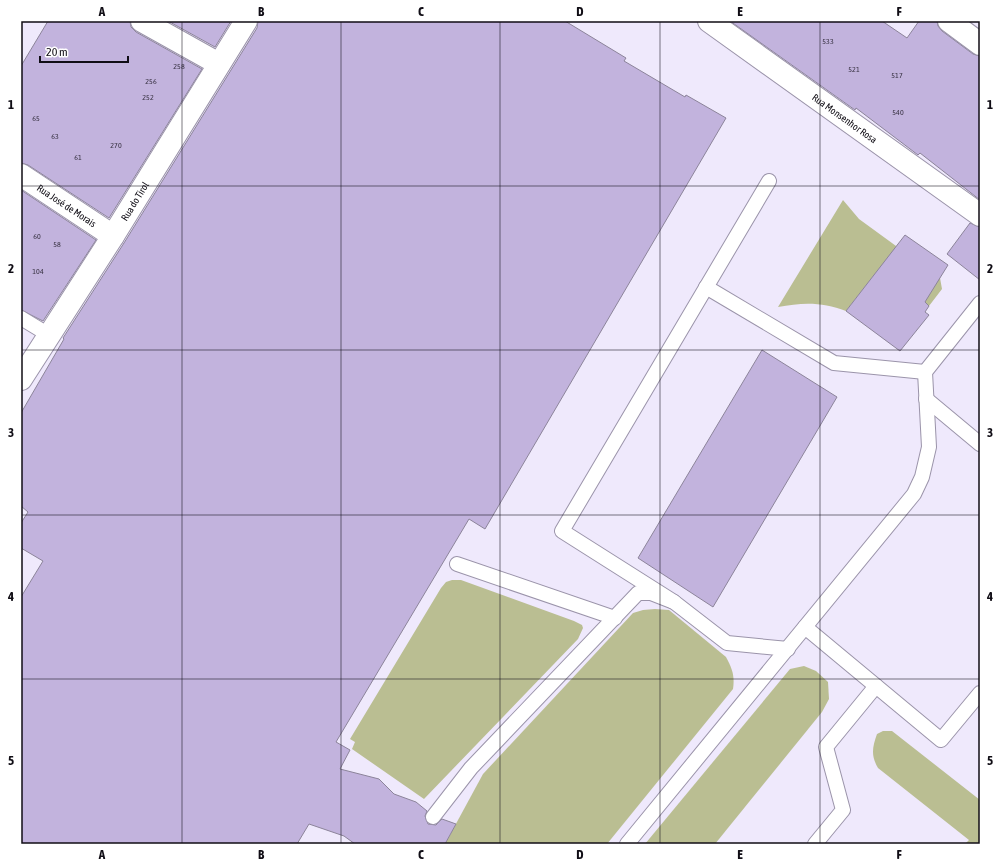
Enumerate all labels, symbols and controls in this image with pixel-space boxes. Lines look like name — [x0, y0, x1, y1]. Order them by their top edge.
text: A — [98, 4, 106, 19]
text: B — [258, 4, 265, 19]
text: C — [418, 4, 424, 19]
text: D — [576, 4, 584, 19]
text: E — [737, 4, 743, 19]
text: F — [896, 4, 902, 19]
house number: 533 — [822, 37, 834, 46]
scale bar — [40, 38, 128, 64]
text: 20 m — [46, 45, 68, 59]
house number: 258 — [173, 62, 185, 71]
house number: 521 — [848, 65, 860, 74]
house number: 517 — [891, 71, 903, 80]
house number: 256 — [145, 77, 157, 86]
street label: Rua Monsenhor Rosa — [810, 92, 879, 146]
house number: 252 — [142, 93, 154, 102]
text: 1 — [8, 97, 14, 112]
text: 1 — [987, 97, 993, 112]
house number: 540 — [892, 108, 904, 117]
house number: 65 — [32, 114, 40, 123]
house number: 63 — [51, 132, 59, 141]
house number: 270 — [110, 141, 122, 150]
house number: 61 — [74, 153, 82, 162]
street label: Rua do Tirol — [119, 180, 151, 223]
street label: Rua José de Morais — [35, 182, 99, 230]
house number: 60 — [33, 232, 41, 241]
house number: 58 — [53, 240, 61, 249]
text: 2 — [8, 261, 14, 276]
text: 2 — [987, 261, 993, 276]
house number: 104 — [32, 267, 44, 276]
text: 3 — [8, 425, 14, 440]
text: 3 — [987, 425, 993, 440]
text: 4 — [7, 589, 14, 604]
text: 4 — [986, 589, 993, 604]
text: 5 — [8, 753, 14, 768]
text: 5 — [987, 753, 993, 768]
text: A — [98, 847, 106, 862]
text: B — [258, 847, 265, 862]
text: C — [418, 847, 424, 862]
text: D — [576, 847, 584, 862]
text: E — [737, 847, 743, 862]
text: F — [896, 847, 902, 862]

